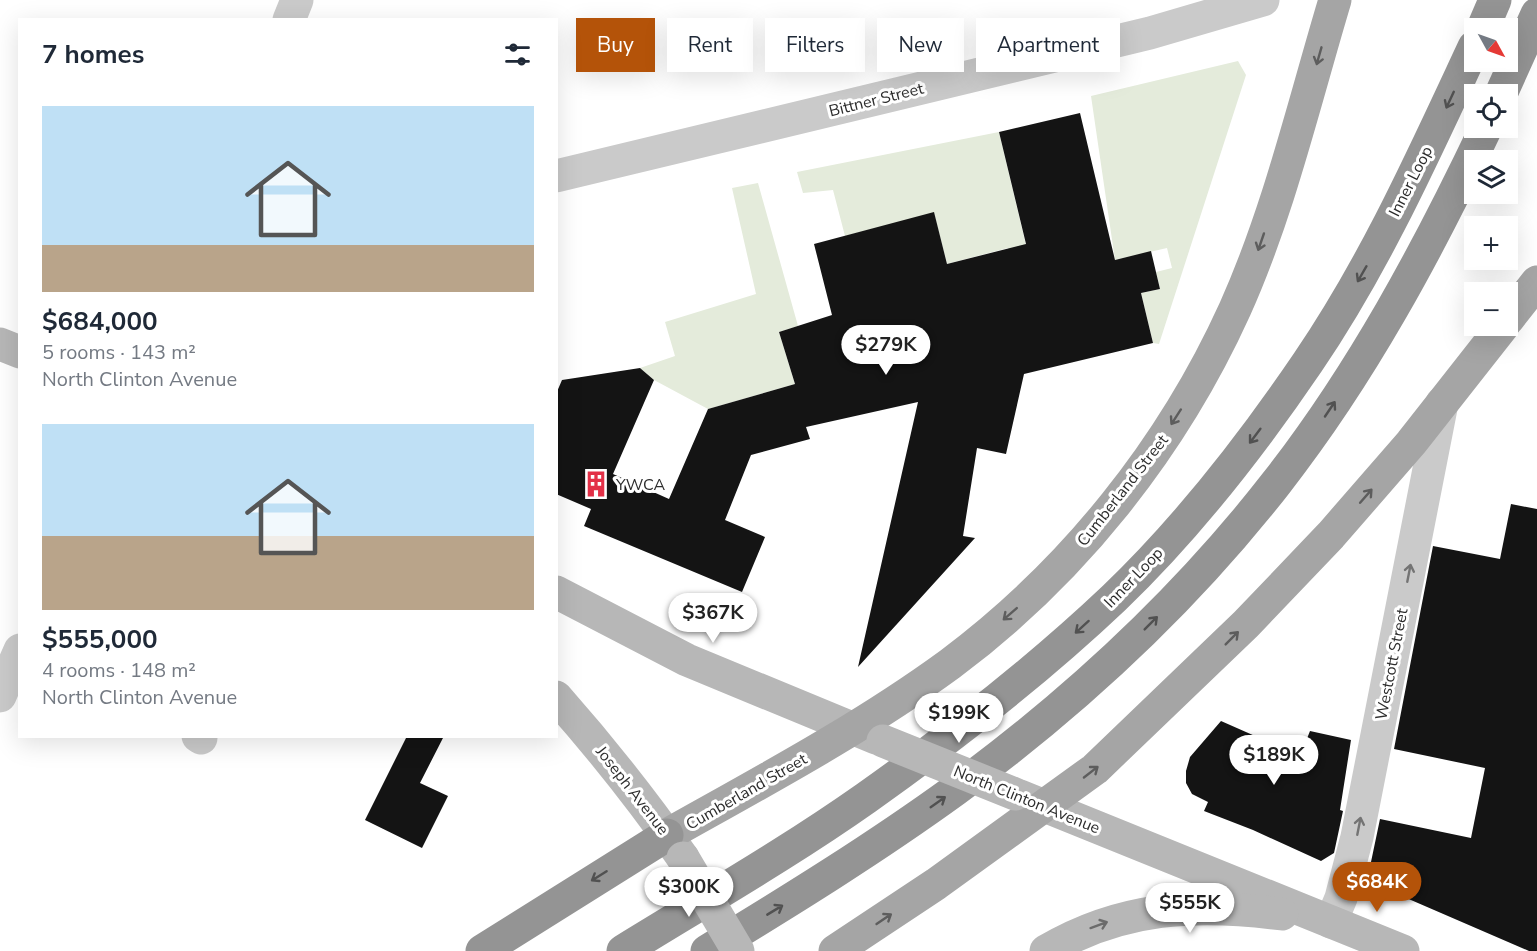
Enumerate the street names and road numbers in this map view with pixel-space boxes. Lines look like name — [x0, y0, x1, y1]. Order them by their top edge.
street label: Bittner Street — [827, 78, 926, 122]
street label: Inner Loop — [1384, 142, 1438, 220]
street label: Cumberland Street — [1072, 430, 1174, 551]
street label: Inner Loop — [1099, 543, 1168, 613]
street label: Westcott Street — [1370, 606, 1414, 722]
street label: Joseph Avenue — [590, 741, 674, 840]
street label: Cumberland Street — [682, 748, 811, 835]
street label: North Clinton Avenue — [950, 760, 1103, 839]

